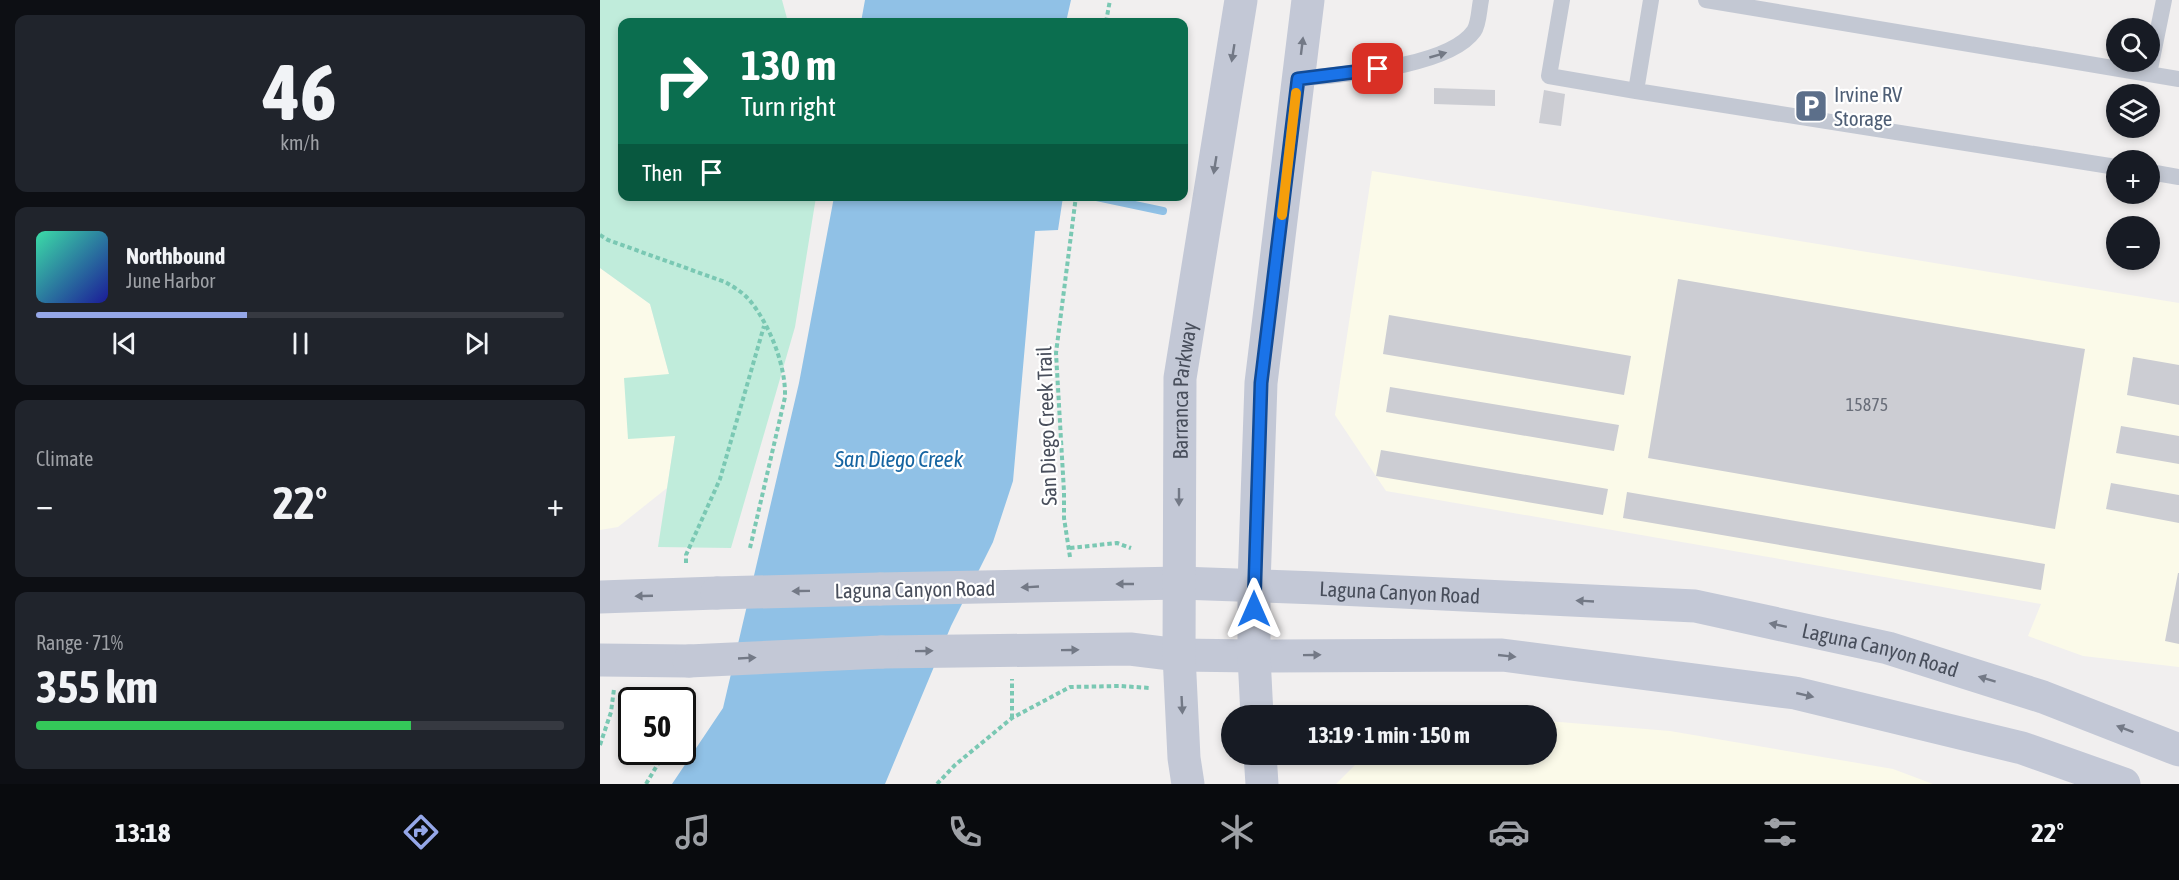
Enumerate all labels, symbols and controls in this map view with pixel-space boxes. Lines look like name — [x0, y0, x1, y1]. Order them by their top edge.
map controls — [2106, 18, 2160, 270]
button: search — [2106, 18, 2160, 72]
one-way arrow — [1297, 37, 1307, 56]
text: 130 m — [741, 41, 836, 89]
icon: right — [642, 42, 720, 120]
pin — [1352, 43, 1403, 94]
one-way arrow — [1228, 44, 1237, 63]
text: 46 — [263, 47, 337, 137]
one-way arrow — [1429, 49, 1447, 59]
icon: arrive — [1361, 52, 1394, 85]
place label: Irvine RV Storage — [1834, 82, 1903, 130]
button: layers — [2106, 84, 2160, 138]
parking icon: Irvine RV Storage — [1793, 88, 1829, 124]
text: Turn right — [741, 91, 836, 122]
text: km/h — [280, 131, 320, 154]
button: + — [2106, 150, 2160, 204]
one-way arrow — [1210, 155, 1219, 174]
icon: arrive — [695, 156, 728, 189]
text: Then — [642, 160, 683, 186]
button: − — [2106, 216, 2160, 270]
text: Northbound — [126, 243, 225, 269]
text: June Harbor — [126, 269, 215, 292]
street label: Barranca Parkway — [1168, 320, 1201, 459]
icon: previous — [108, 327, 141, 360]
icon: pause — [284, 327, 317, 360]
icon: next — [460, 327, 493, 360]
street label: San Diego Creek Trail — [1031, 345, 1061, 506]
house number: 15875 — [1846, 394, 1888, 415]
water label: San Diego Creek — [834, 446, 963, 472]
text: Climate — [36, 447, 93, 470]
text: 22° — [273, 477, 327, 529]
text: − — [36, 485, 53, 523]
text: + — [547, 485, 564, 523]
one-way arrow — [1174, 487, 1184, 506]
street label: Laguna Canyon Road — [834, 576, 996, 602]
street label: Laguna Canyon Road — [1319, 576, 1481, 608]
position arrow — [1222, 577, 1286, 641]
one-way arrow — [1116, 579, 1135, 589]
one-way arrow — [1020, 582, 1039, 591]
one-way arrow — [791, 586, 810, 596]
one-way arrow — [634, 591, 653, 600]
one-way arrow — [1576, 596, 1595, 605]
street label: Laguna Canyon Road — [1800, 618, 1962, 682]
one-way arrow — [1769, 619, 1787, 629]
text: Range · 71% — [36, 631, 123, 654]
one-way arrow — [1061, 645, 1080, 655]
one-way arrow — [915, 647, 934, 656]
one-way arrow — [1303, 650, 1322, 660]
one-way arrow — [1498, 651, 1517, 661]
one-way arrow — [738, 654, 757, 663]
text: 355 km — [36, 661, 158, 713]
one-way arrow — [1978, 674, 1996, 683]
speed limit sign: 50 — [618, 687, 696, 765]
one-way arrow — [1796, 691, 1815, 700]
one-way arrow — [1177, 695, 1186, 714]
text: 13:19 · 1 min · 150 m — [1308, 722, 1470, 748]
one-way arrow — [2115, 723, 2133, 733]
icon: directions — [400, 811, 442, 853]
icon: music — [672, 811, 714, 853]
icon: phone — [944, 811, 986, 853]
icon: climate — [1216, 811, 1258, 853]
icon: car — [1488, 811, 1530, 853]
icon: filters — [1759, 811, 1801, 853]
text: 13:18 — [115, 817, 170, 848]
text: 22° — [2031, 817, 2064, 848]

